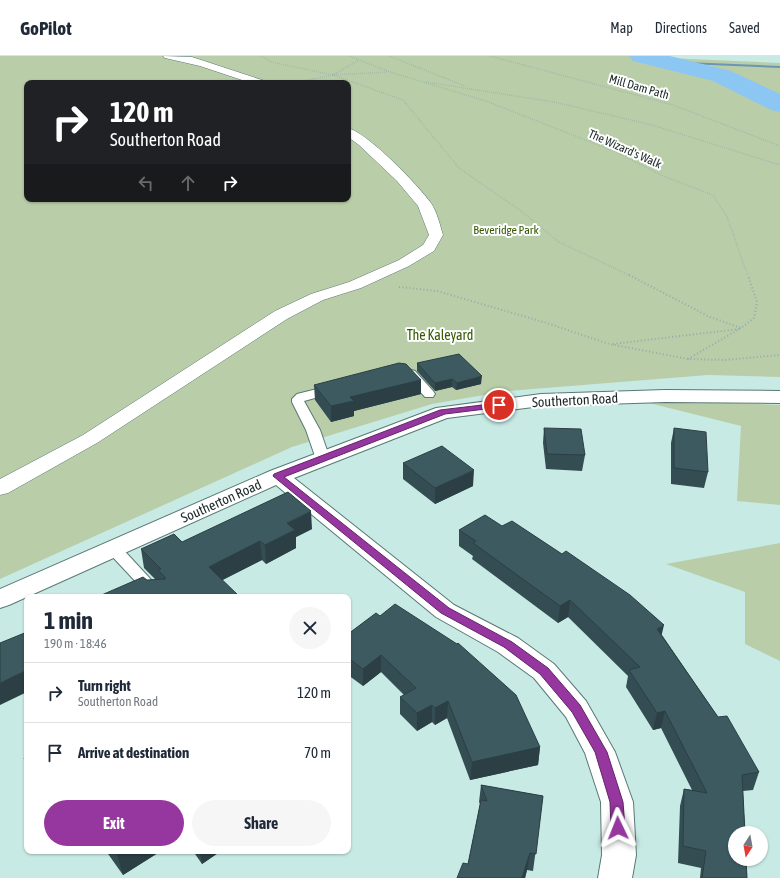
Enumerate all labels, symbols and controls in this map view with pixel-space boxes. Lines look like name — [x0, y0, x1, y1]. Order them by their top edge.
text: GoPilot — [20, 17, 72, 39]
text: Map — [610, 20, 633, 36]
text: Directions — [655, 20, 707, 36]
text: Saved — [729, 20, 760, 36]
street label: Mill Dam Path — [607, 72, 671, 102]
icon: right — [44, 96, 96, 148]
text: 120 m — [110, 96, 173, 128]
street label: The Wizard's Walk — [586, 127, 664, 172]
text: Southerton Road — [110, 129, 221, 150]
icon: left — [135, 172, 157, 194]
icon: ahead — [177, 172, 199, 194]
icon: right — [219, 172, 241, 194]
park label: Beveridge Park — [473, 223, 539, 237]
park label: The Kaleyard — [407, 327, 473, 343]
pin — [482, 388, 516, 422]
street label: Southerton Road — [531, 390, 619, 410]
icon: arrive — [488, 394, 510, 416]
street label: Southerton Road — [178, 476, 264, 526]
text: 1 min — [44, 607, 93, 634]
button: close — [289, 607, 331, 649]
text: 190 m · 18:46 — [44, 636, 107, 651]
text: Turn right — [78, 677, 131, 694]
icon: right — [44, 682, 66, 704]
text: 120 m — [297, 684, 331, 701]
text: Southerton Road — [78, 694, 158, 709]
icon: arrive — [44, 742, 66, 764]
text: Arrive at destination — [78, 744, 189, 761]
text: 70 m — [304, 744, 331, 761]
button: Exit — [44, 800, 184, 846]
button: Share — [192, 800, 331, 846]
position arrow — [597, 807, 639, 849]
north arrow — [728, 826, 768, 866]
map controls — [728, 826, 768, 866]

